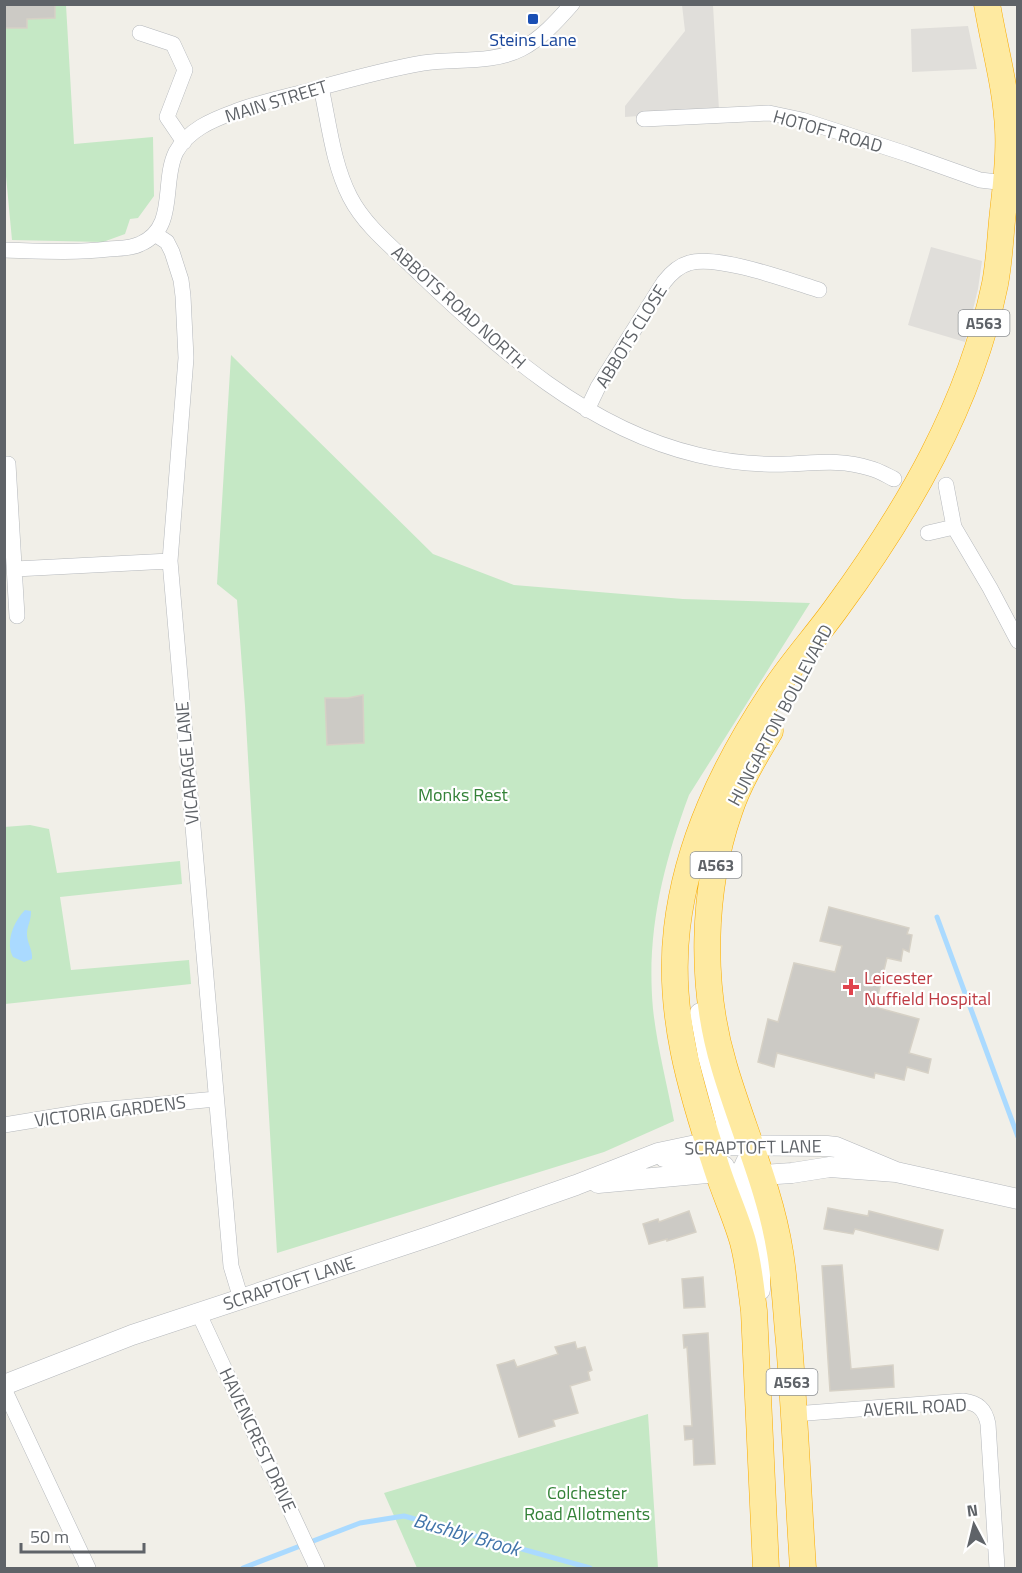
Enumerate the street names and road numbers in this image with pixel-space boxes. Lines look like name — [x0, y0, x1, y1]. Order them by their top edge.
street label: MAIN STREET — [221, 72, 331, 129]
street label: HOTOFT ROAD — [770, 102, 886, 160]
street label: ABBOTS ROAD NORTH — [386, 239, 532, 375]
street label: ABBOTS CLOSE — [588, 279, 674, 393]
road number: A563 — [958, 310, 1010, 336]
street label: HUNGARTON BOULEVARD — [721, 619, 839, 811]
street label: VICARAGE LANE — [168, 700, 206, 826]
road number: A563 — [690, 852, 742, 878]
street label: VICTORIA GARDENS — [33, 1088, 187, 1134]
street label: SCRAPTOFT LANE — [684, 1132, 822, 1162]
street label: SCRAPTOFT LANE — [220, 1249, 358, 1317]
street label: HAVENCREST DRIVE — [213, 1363, 303, 1517]
road number: A563 — [766, 1369, 818, 1395]
street label: AVERIL ROAD — [862, 1391, 968, 1423]

